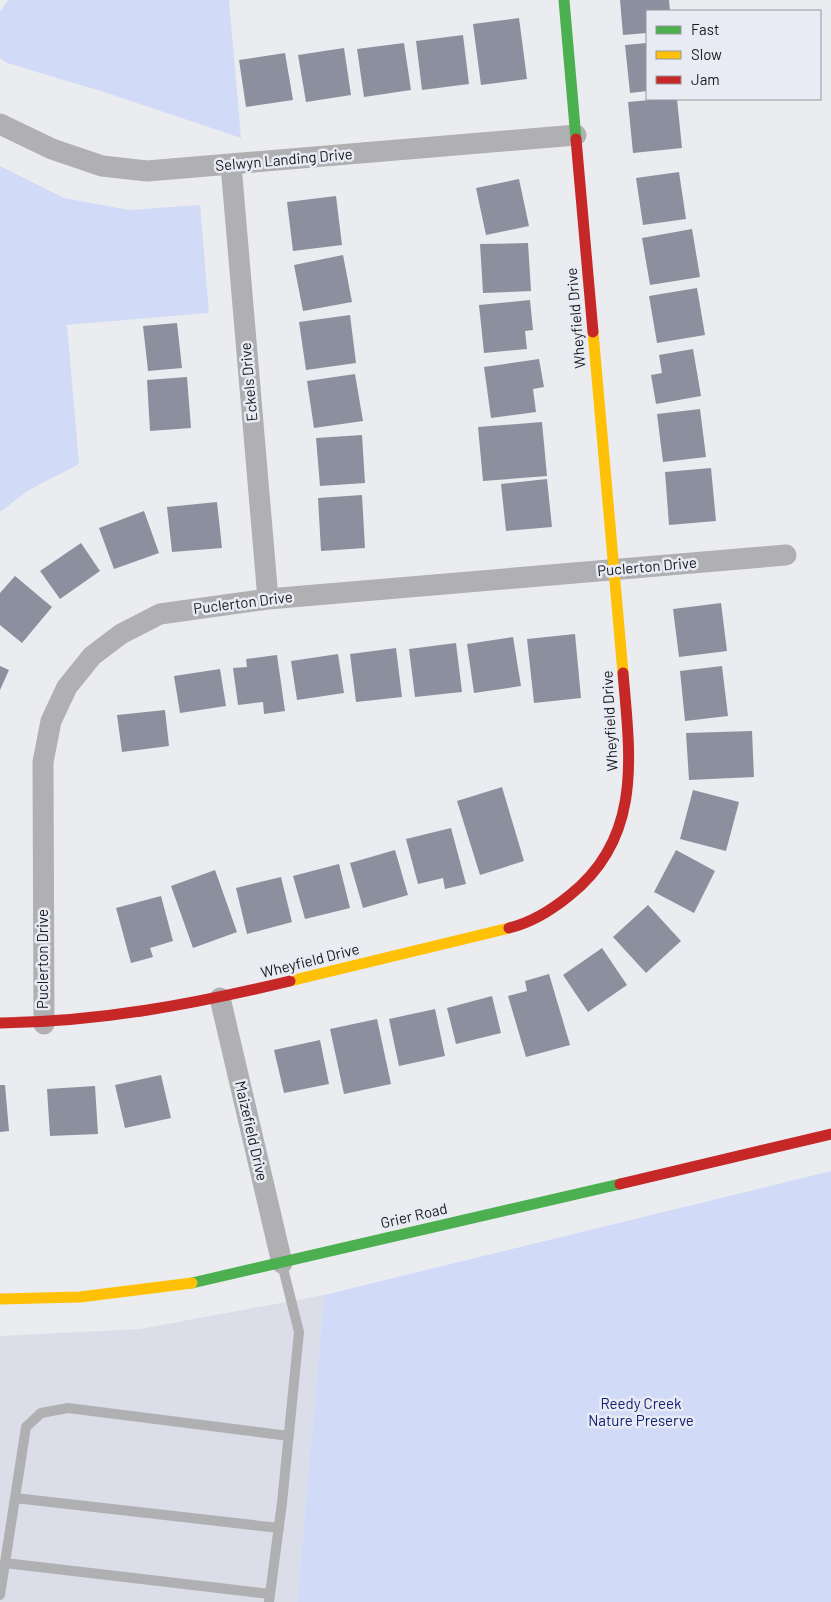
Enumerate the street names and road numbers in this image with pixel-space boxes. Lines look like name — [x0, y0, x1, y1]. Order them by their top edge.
street label: Selwyn Landing Drive — [215, 144, 353, 174]
street label: Wheyfield Drive — [562, 267, 588, 369]
street label: Eckels Drive — [236, 342, 260, 422]
street label: Puclerton Drive — [596, 553, 697, 579]
street label: Puclerton Drive — [192, 587, 293, 617]
street label: Wheyfield Drive — [597, 670, 621, 772]
street label: Puclerton Drive — [33, 909, 51, 1009]
street label: Wheyfield Drive — [259, 939, 361, 981]
street label: Maizefield Drive — [232, 1079, 272, 1183]
street label: Grier Road — [379, 1199, 449, 1231]

